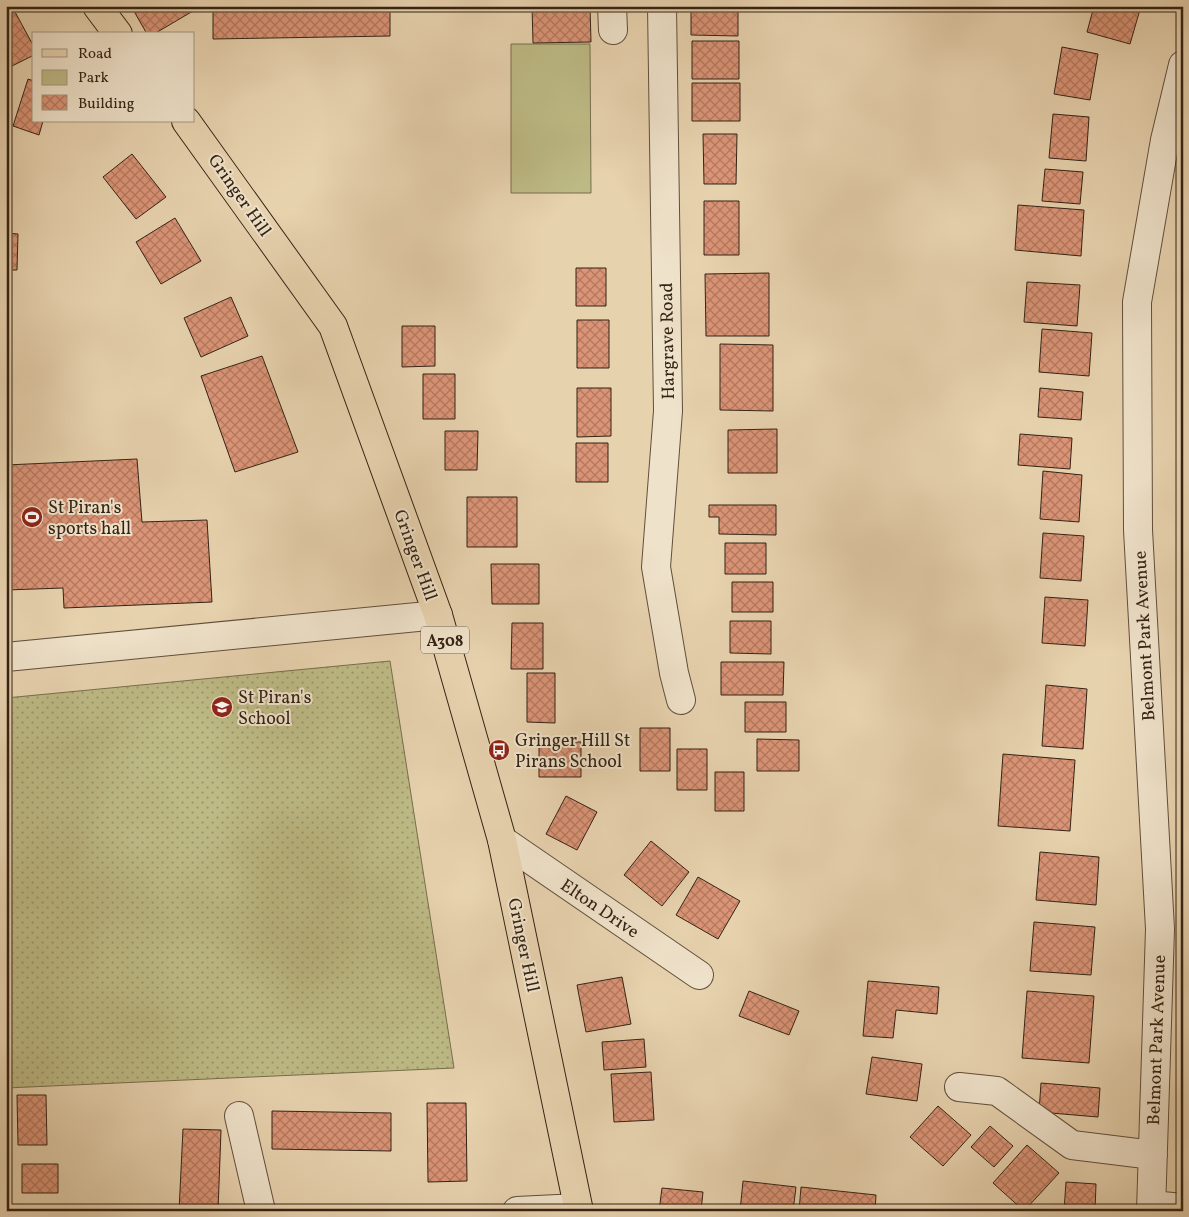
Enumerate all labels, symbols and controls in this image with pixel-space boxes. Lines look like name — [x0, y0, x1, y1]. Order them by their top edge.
legend — [32, 32, 195, 122]
text: Road — [78, 44, 112, 65]
text: Park — [78, 68, 109, 89]
text: Building — [78, 94, 135, 115]
street label: Gringer Hill — [201, 150, 276, 242]
street label: Hargrave Road — [655, 282, 682, 400]
place label: St Piran's sports hall — [48, 496, 131, 542]
sports icon: St Piran's sports hall — [20, 505, 44, 529]
street label: Gringer Hill — [387, 506, 443, 605]
street label: Belmont Park Avenue — [1129, 550, 1162, 722]
road number: A308 — [421, 626, 469, 654]
place label: St Piran's School — [238, 686, 311, 732]
school or university icon: St Piran's School — [210, 695, 234, 719]
place label: Gringer Hill St Pirans School — [515, 729, 630, 775]
bus stop icon: Gringer Hill St Pirans School — [487, 738, 511, 762]
street label: Elton Drive — [555, 874, 644, 945]
street label: Gringer Hill — [500, 896, 545, 995]
street label: Belmont Park Avenue — [1142, 954, 1173, 1126]

